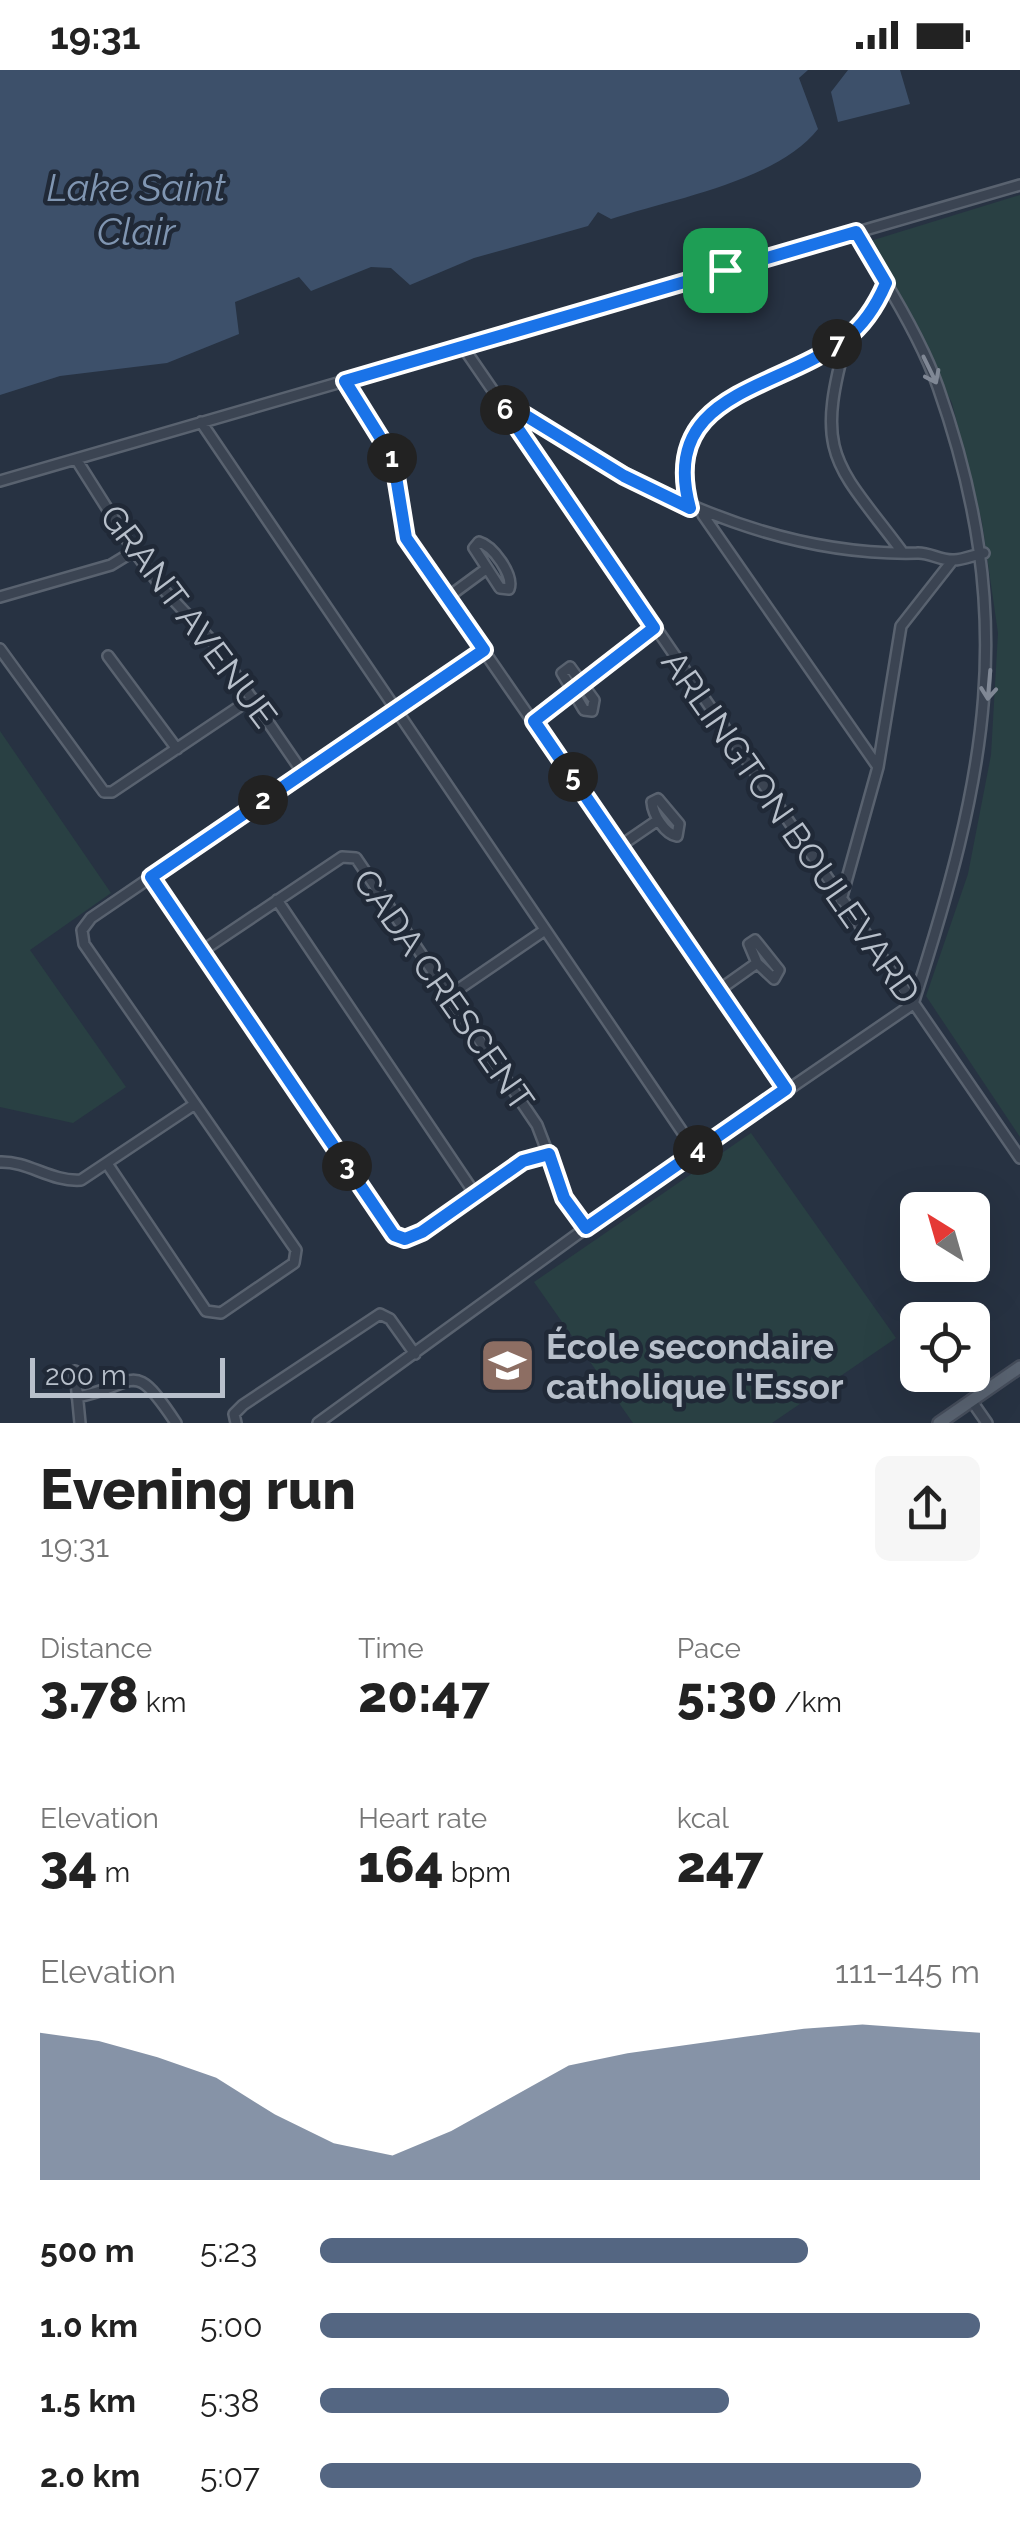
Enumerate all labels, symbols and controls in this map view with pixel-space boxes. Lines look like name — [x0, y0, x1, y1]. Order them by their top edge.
text: 19:31 — [50, 13, 141, 58]
water label: Lake Saint Clair — [46, 165, 226, 254]
pin — [683, 228, 768, 313]
icon: arrive — [698, 243, 753, 298]
pin: 7 — [812, 319, 862, 369]
text: 7 — [829, 327, 845, 360]
one-way arrow — [922, 354, 941, 384]
pin: 6 — [480, 385, 530, 435]
text: 6 — [497, 393, 514, 426]
pin: 1 — [367, 433, 417, 483]
text: 1 — [385, 441, 399, 474]
street label: GRANT AVENUE — [92, 497, 286, 735]
street label: ARLINGTON BOULEVARD — [653, 643, 929, 1011]
one-way arrow — [979, 668, 998, 700]
pin: 5 — [548, 752, 598, 802]
text: 5 — [565, 760, 581, 793]
pin: 2 — [238, 775, 288, 825]
text: 2 — [255, 783, 271, 816]
street label: CADA CRESCENT — [345, 861, 543, 1119]
pin: 4 — [673, 1125, 723, 1175]
text: 4 — [690, 1133, 706, 1166]
pin: 3 — [322, 1141, 372, 1191]
text: 3 — [339, 1149, 355, 1182]
north arrow — [900, 1192, 990, 1282]
map controls — [900, 1192, 990, 1392]
button: locate — [900, 1302, 990, 1392]
place label: École secondaire catholique l'Essor — [546, 1326, 844, 1407]
school or university icon: École secondaire catholique l'Essor — [477, 1336, 537, 1396]
scale bar — [30, 1353, 225, 1398]
text: 200 m — [45, 1359, 127, 1392]
button: share — [875, 1456, 980, 1561]
text: Evening run — [40, 1457, 356, 1522]
text: 19:31 — [40, 1527, 109, 1564]
text: Distance — [40, 1632, 152, 1665]
text: Time — [358, 1632, 424, 1665]
text: Pace — [677, 1632, 741, 1665]
text: 3.78 — [40, 1665, 139, 1724]
text: 20:47 — [358, 1665, 489, 1724]
text: 5:30 — [677, 1665, 777, 1724]
text: km — [139, 1686, 186, 1719]
text: /km — [777, 1686, 842, 1719]
text: Elevation — [40, 1802, 159, 1835]
text: Heart rate — [358, 1802, 487, 1835]
text: kcal — [677, 1802, 729, 1835]
text: 34 — [40, 1835, 97, 1894]
text: 164 — [358, 1835, 444, 1894]
text: 247 — [677, 1835, 763, 1894]
text: m — [97, 1856, 130, 1889]
text: bpm — [444, 1856, 511, 1889]
text: Elevation — [40, 1953, 176, 1990]
text: 111–145 m — [835, 1953, 980, 1990]
text: 500 m — [40, 2232, 135, 2269]
text: 5:23 — [200, 2232, 257, 2269]
text: 1.0 km — [40, 2307, 138, 2344]
text: 5:00 — [200, 2307, 263, 2344]
text: 1.5 km — [40, 2382, 136, 2419]
text: 5:38 — [200, 2382, 260, 2419]
text: 2.0 km — [40, 2457, 140, 2494]
text: 5:07 — [200, 2457, 260, 2494]

